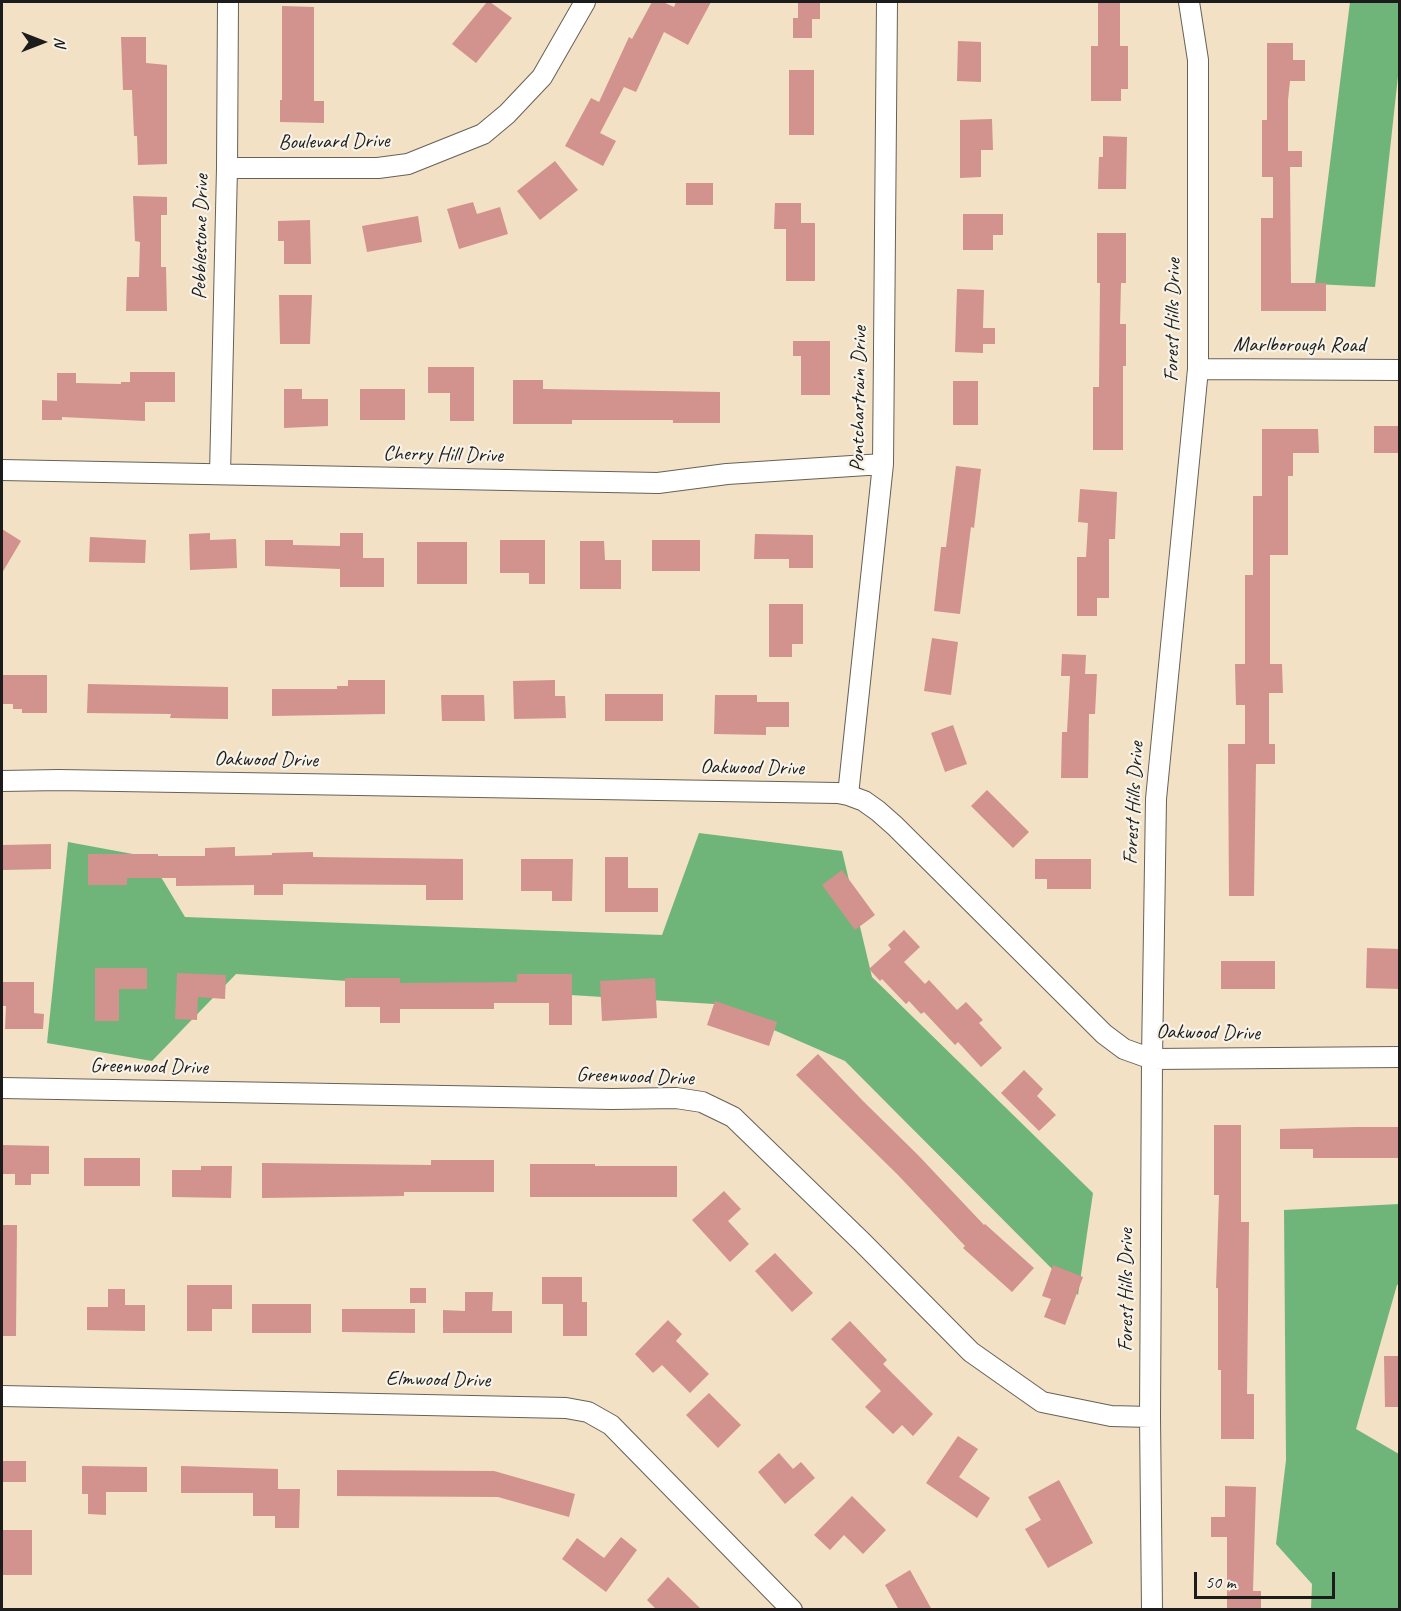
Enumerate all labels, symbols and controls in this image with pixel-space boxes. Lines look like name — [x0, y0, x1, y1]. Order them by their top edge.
north arrow — [12, 12, 72, 72]
text: N — [50, 37, 70, 47]
street label: Boulevard Drive — [278, 128, 390, 156]
street label: Pebblestone Drive — [187, 174, 215, 300]
street label: Forest Hills Drive — [1159, 258, 1187, 382]
street label: Pontchartrain Drive — [845, 326, 873, 472]
street label: Marlborough Road — [1233, 332, 1365, 358]
street label: Cherry Hill Drive — [383, 441, 503, 469]
street label: Forest Hills Drive — [1118, 741, 1150, 865]
street label: Oakwood Drive — [214, 746, 318, 774]
street label: Oakwood Drive — [700, 754, 804, 782]
street label: Oakwood Drive — [1156, 1019, 1260, 1047]
street label: Greenwood Drive — [90, 1053, 208, 1081]
street label: Greenwood Drive — [576, 1062, 694, 1092]
street label: Forest Hills Drive — [1113, 1228, 1139, 1352]
street label: Elmwood Drive — [386, 1366, 490, 1394]
scale bar — [1197, 1560, 1338, 1598]
text: 50 m — [1205, 1571, 1236, 1593]

